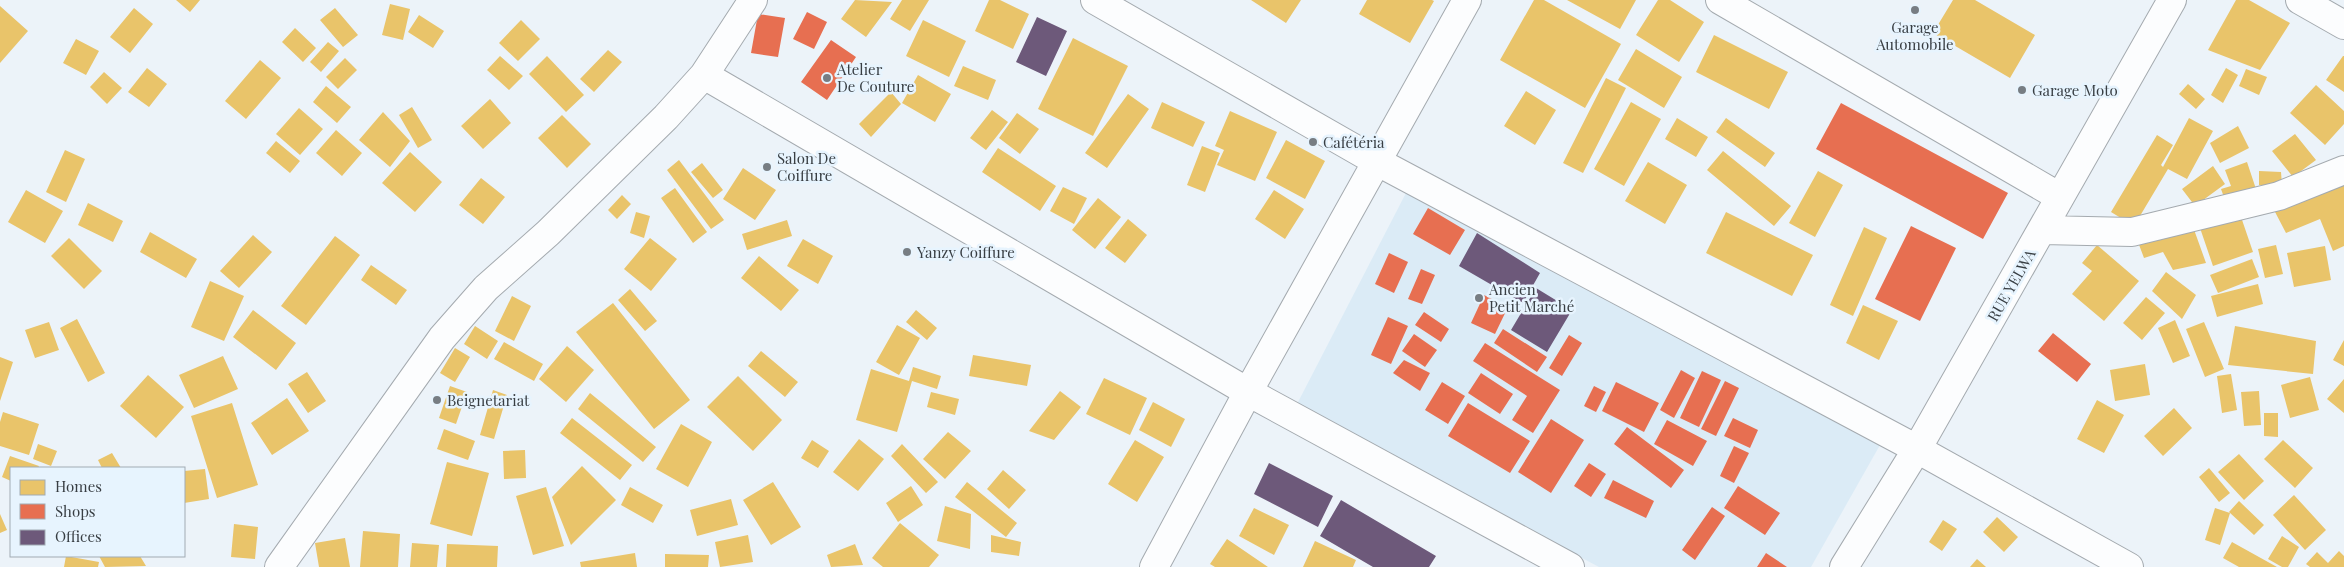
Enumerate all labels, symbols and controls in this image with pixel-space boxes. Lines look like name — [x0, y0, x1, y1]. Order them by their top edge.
marker: Garage Automobile — [1909, 4, 1921, 16]
place label: Garage Automobile — [1875, 17, 1954, 54]
place label: Atelier De Couture — [836, 59, 914, 96]
marker: Atelier De Couture — [821, 72, 833, 84]
place label: Garage Moto — [2032, 80, 2118, 100]
marker: Garage Moto — [2016, 84, 2028, 96]
place label: Cafétéria — [1323, 132, 1385, 152]
marker: Cafétéria — [1307, 136, 1319, 148]
place label: Salon De Coiffure — [777, 148, 836, 185]
marker: Salon De Coiffure — [761, 161, 773, 173]
place label: Yanzy Coiffure — [916, 242, 1015, 262]
street label: RUE YELWA — [1982, 245, 2040, 325]
marker: Yanzy Coiffure — [901, 246, 913, 258]
place label: Ancien Petit Marché — [1488, 279, 1574, 316]
marker: Ancien Petit Marché — [1473, 292, 1485, 304]
place label: Beignetariat — [447, 390, 530, 410]
marker: Beignetariat — [431, 394, 443, 406]
legend — [10, 467, 185, 557]
text: Homes — [55, 476, 102, 496]
text: Shops — [55, 501, 96, 521]
text: Offices — [55, 526, 102, 546]

